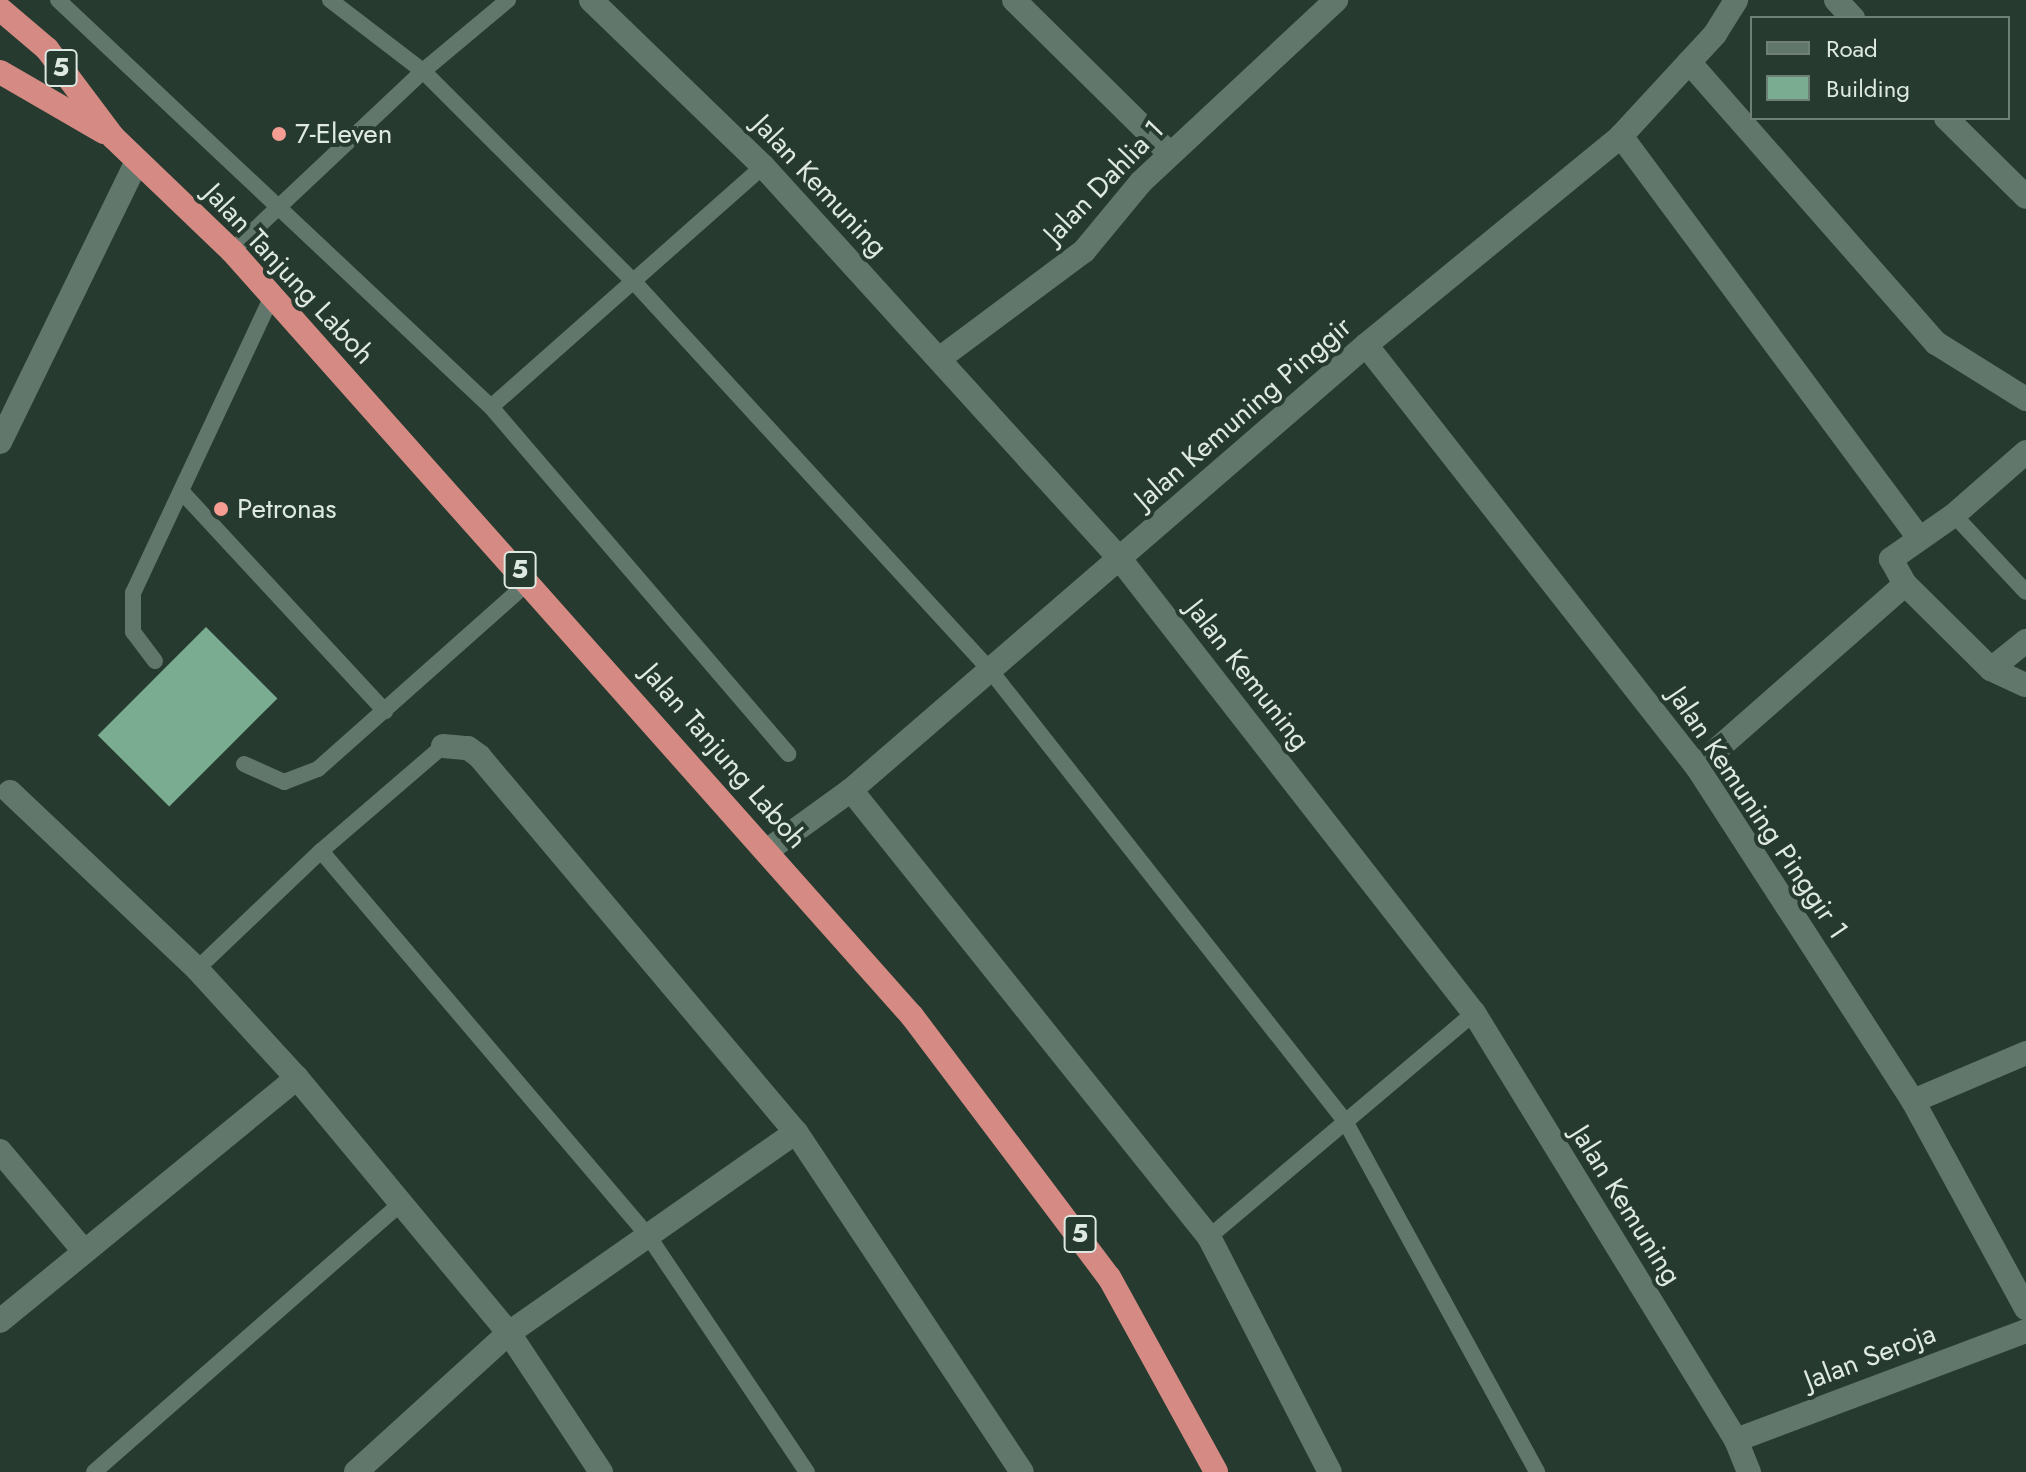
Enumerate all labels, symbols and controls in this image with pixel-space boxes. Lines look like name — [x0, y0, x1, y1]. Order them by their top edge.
legend — [1750, 16, 2010, 120]
text: Road — [1826, 31, 1878, 66]
road number: 5 — [43, 46, 79, 90]
text: Building — [1826, 71, 1910, 106]
street label: Jalan Kemuning — [746, 108, 894, 264]
street label: Jalan Dahlia 1 — [1037, 113, 1171, 251]
place label: 7-Eleven — [295, 117, 392, 151]
marker: 7-Eleven — [270, 125, 288, 143]
street label: Jalan Tanjung Laboh — [197, 177, 381, 371]
street label: Jalan Kemuning Pinggir — [1128, 310, 1358, 516]
place label: Petronas — [237, 492, 337, 526]
marker: Petronas — [212, 500, 230, 518]
road number: 5 — [502, 548, 538, 592]
street label: Jalan Kemuning — [1179, 593, 1317, 757]
street label: Jalan Tanjung Laboh — [634, 657, 814, 855]
street label: Jalan Kemuning Pinggir 1 — [1661, 680, 1855, 946]
street label: Jalan Kemuning — [1564, 1119, 1688, 1291]
road number: 5 — [1062, 1212, 1098, 1256]
street label: Jalan Seroja — [1800, 1317, 1940, 1397]

